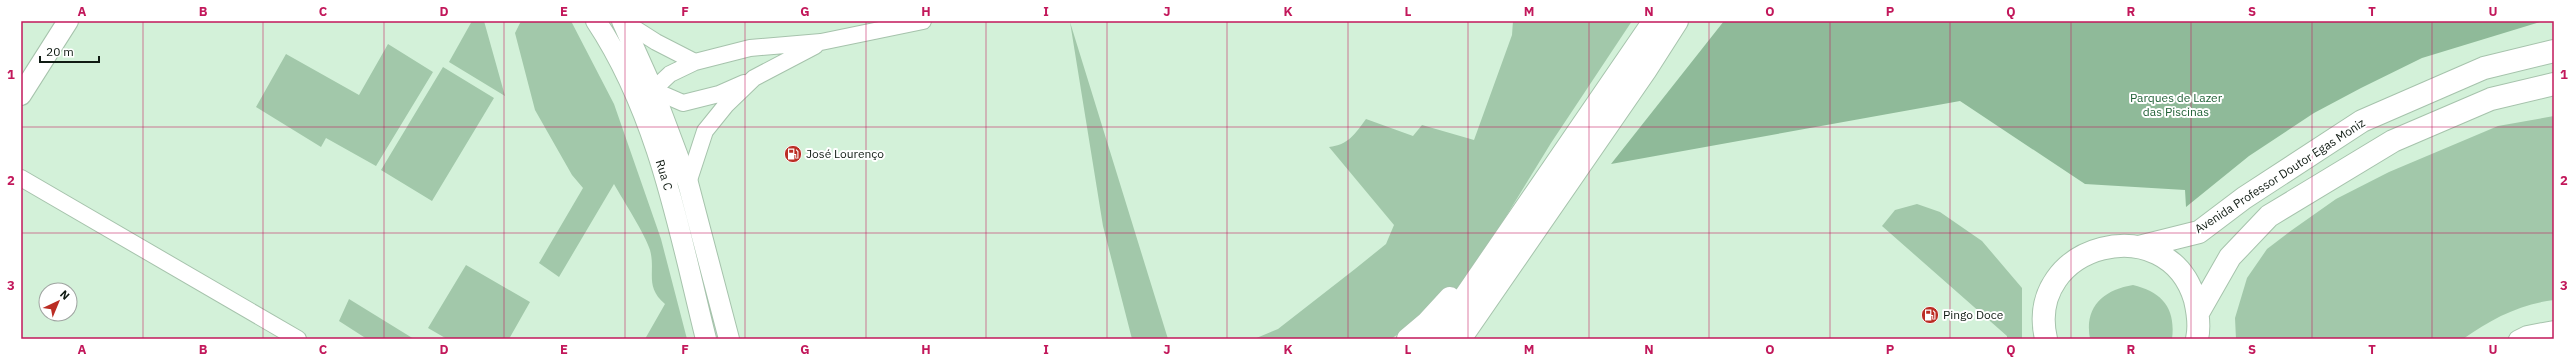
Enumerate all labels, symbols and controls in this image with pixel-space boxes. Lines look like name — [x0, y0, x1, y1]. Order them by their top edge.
text: A — [78, 3, 87, 20]
text: B — [199, 3, 208, 20]
text: C — [319, 3, 328, 20]
text: D — [439, 3, 449, 20]
text: E — [560, 3, 568, 20]
text: F — [681, 3, 689, 20]
text: G — [800, 3, 810, 20]
text: H — [921, 3, 931, 20]
text: I — [1043, 3, 1049, 20]
text: J — [1163, 3, 1171, 20]
text: K — [1283, 3, 1293, 20]
text: L — [1405, 3, 1412, 20]
text: M — [1524, 3, 1534, 20]
text: N — [1644, 3, 1654, 20]
text: O — [1765, 3, 1775, 20]
text: P — [1886, 3, 1895, 20]
text: Q — [2006, 3, 2016, 20]
text: R — [2127, 3, 2136, 20]
text: S — [2248, 3, 2256, 20]
text: T — [2368, 3, 2376, 20]
text: U — [2488, 3, 2498, 20]
scale bar — [40, 38, 99, 64]
text: 20 m — [46, 44, 74, 59]
text: 1 — [7, 66, 15, 83]
text: 1 — [2560, 66, 2568, 83]
park label: Parques de Lazer das Piscinas — [2130, 90, 2223, 119]
street label: Avenida Professor Doutor Egas Moniz — [2192, 115, 2368, 236]
fuel station icon: José Lourenço — [783, 144, 803, 164]
place label: José Lourenço — [806, 146, 884, 161]
street label: Rua C — [653, 158, 676, 192]
text: 2 — [7, 172, 15, 189]
text: 2 — [2560, 172, 2568, 189]
text: 3 — [7, 277, 15, 294]
text: 3 — [2560, 277, 2568, 294]
north arrow — [38, 282, 78, 322]
text: N — [57, 287, 73, 303]
fuel station icon: Pingo Doce — [1920, 305, 1940, 325]
place label: Pingo Doce — [1943, 307, 2004, 322]
text: A — [78, 341, 87, 358]
text: B — [199, 341, 208, 358]
text: C — [319, 341, 328, 358]
text: D — [439, 341, 449, 358]
text: E — [560, 341, 568, 358]
text: F — [681, 341, 689, 358]
text: G — [800, 341, 810, 358]
text: H — [921, 341, 931, 358]
text: I — [1043, 341, 1049, 358]
text: J — [1163, 341, 1171, 358]
text: K — [1283, 341, 1293, 358]
text: L — [1405, 341, 1412, 358]
text: M — [1524, 341, 1534, 358]
text: N — [1644, 341, 1654, 358]
text: O — [1765, 341, 1775, 358]
text: P — [1886, 341, 1895, 358]
text: Q — [2006, 341, 2016, 358]
text: R — [2127, 341, 2136, 358]
text: S — [2248, 341, 2256, 358]
text: T — [2368, 341, 2376, 358]
text: U — [2488, 341, 2498, 358]

